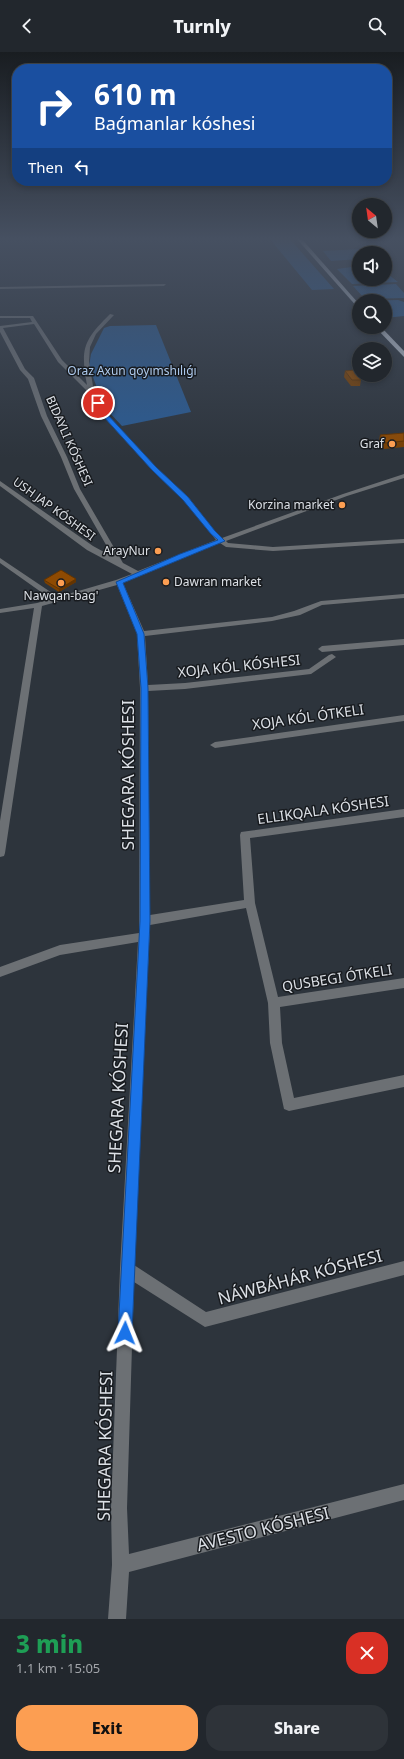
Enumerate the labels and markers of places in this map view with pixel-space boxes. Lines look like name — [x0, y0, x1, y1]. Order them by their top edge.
pin — [81, 386, 115, 420]
place label: Graf — [360, 435, 385, 452]
marker: Graf — [387, 439, 397, 449]
place label: Korzina market — [248, 496, 335, 513]
marker: Korzina market — [337, 500, 347, 510]
place label: ArayNur — [103, 542, 150, 559]
marker: ArayNur — [153, 546, 163, 556]
place label: Dawran market — [174, 573, 262, 590]
marker: Dawran market — [161, 577, 171, 587]
marker: Nawqan-bag' — [56, 578, 66, 588]
place label: Nawqan-bag' — [24, 587, 98, 604]

